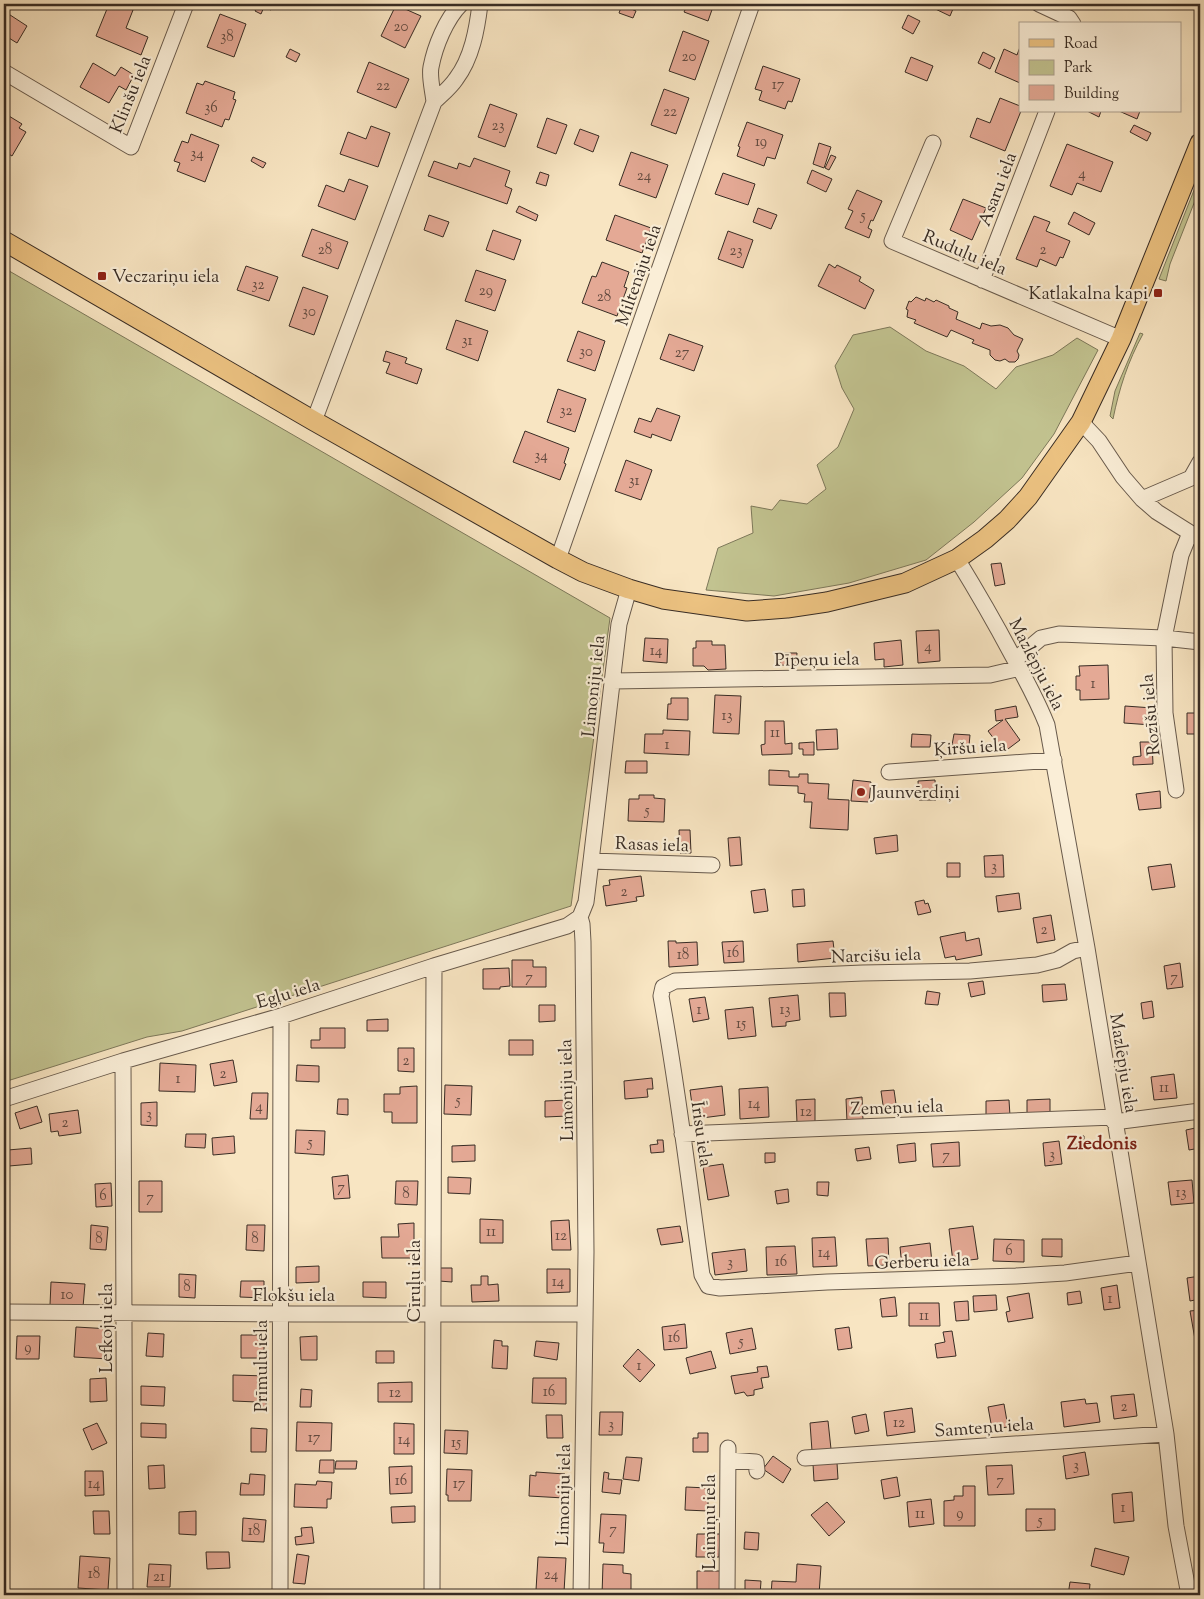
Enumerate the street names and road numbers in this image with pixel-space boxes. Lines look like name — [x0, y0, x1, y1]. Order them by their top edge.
street label: Klinšu iela — [104, 52, 159, 138]
street label: Asaru iela — [973, 149, 1025, 230]
street label: Miltenāju iela — [610, 221, 669, 330]
street label: Ruduļu iela — [918, 225, 1010, 283]
street label: Mazlēpju iela — [1001, 614, 1070, 716]
street label: Limoniju iela — [577, 634, 613, 738]
street label: Pīpeņu iela — [774, 647, 860, 675]
street label: Rozīšu iela — [1135, 673, 1169, 757]
street label: Ķiršu iela — [933, 733, 1007, 765]
street label: Rasas iela — [614, 832, 689, 860]
street label: Narcišu iela — [831, 942, 922, 972]
street label: Egļu iela — [254, 973, 324, 1017]
street label: Mazlēpju iela — [1101, 1012, 1143, 1115]
street label: Limoniju iela — [554, 1039, 582, 1141]
street label: Zemeņu iela — [850, 1094, 944, 1124]
street label: Īrisu iela — [683, 1100, 717, 1169]
street label: Cīruļu iela — [403, 1240, 429, 1322]
street label: Gerberu iela — [874, 1248, 970, 1278]
street label: Lefkoju iela — [95, 1283, 121, 1373]
street label: Flokšu iela — [253, 1284, 335, 1310]
street label: Prīmulu iela — [250, 1320, 276, 1412]
street label: Samteņu iela — [934, 1413, 1035, 1445]
street label: Limoniju iela — [551, 1444, 579, 1546]
street label: Laimiņu iela — [698, 1474, 724, 1570]

